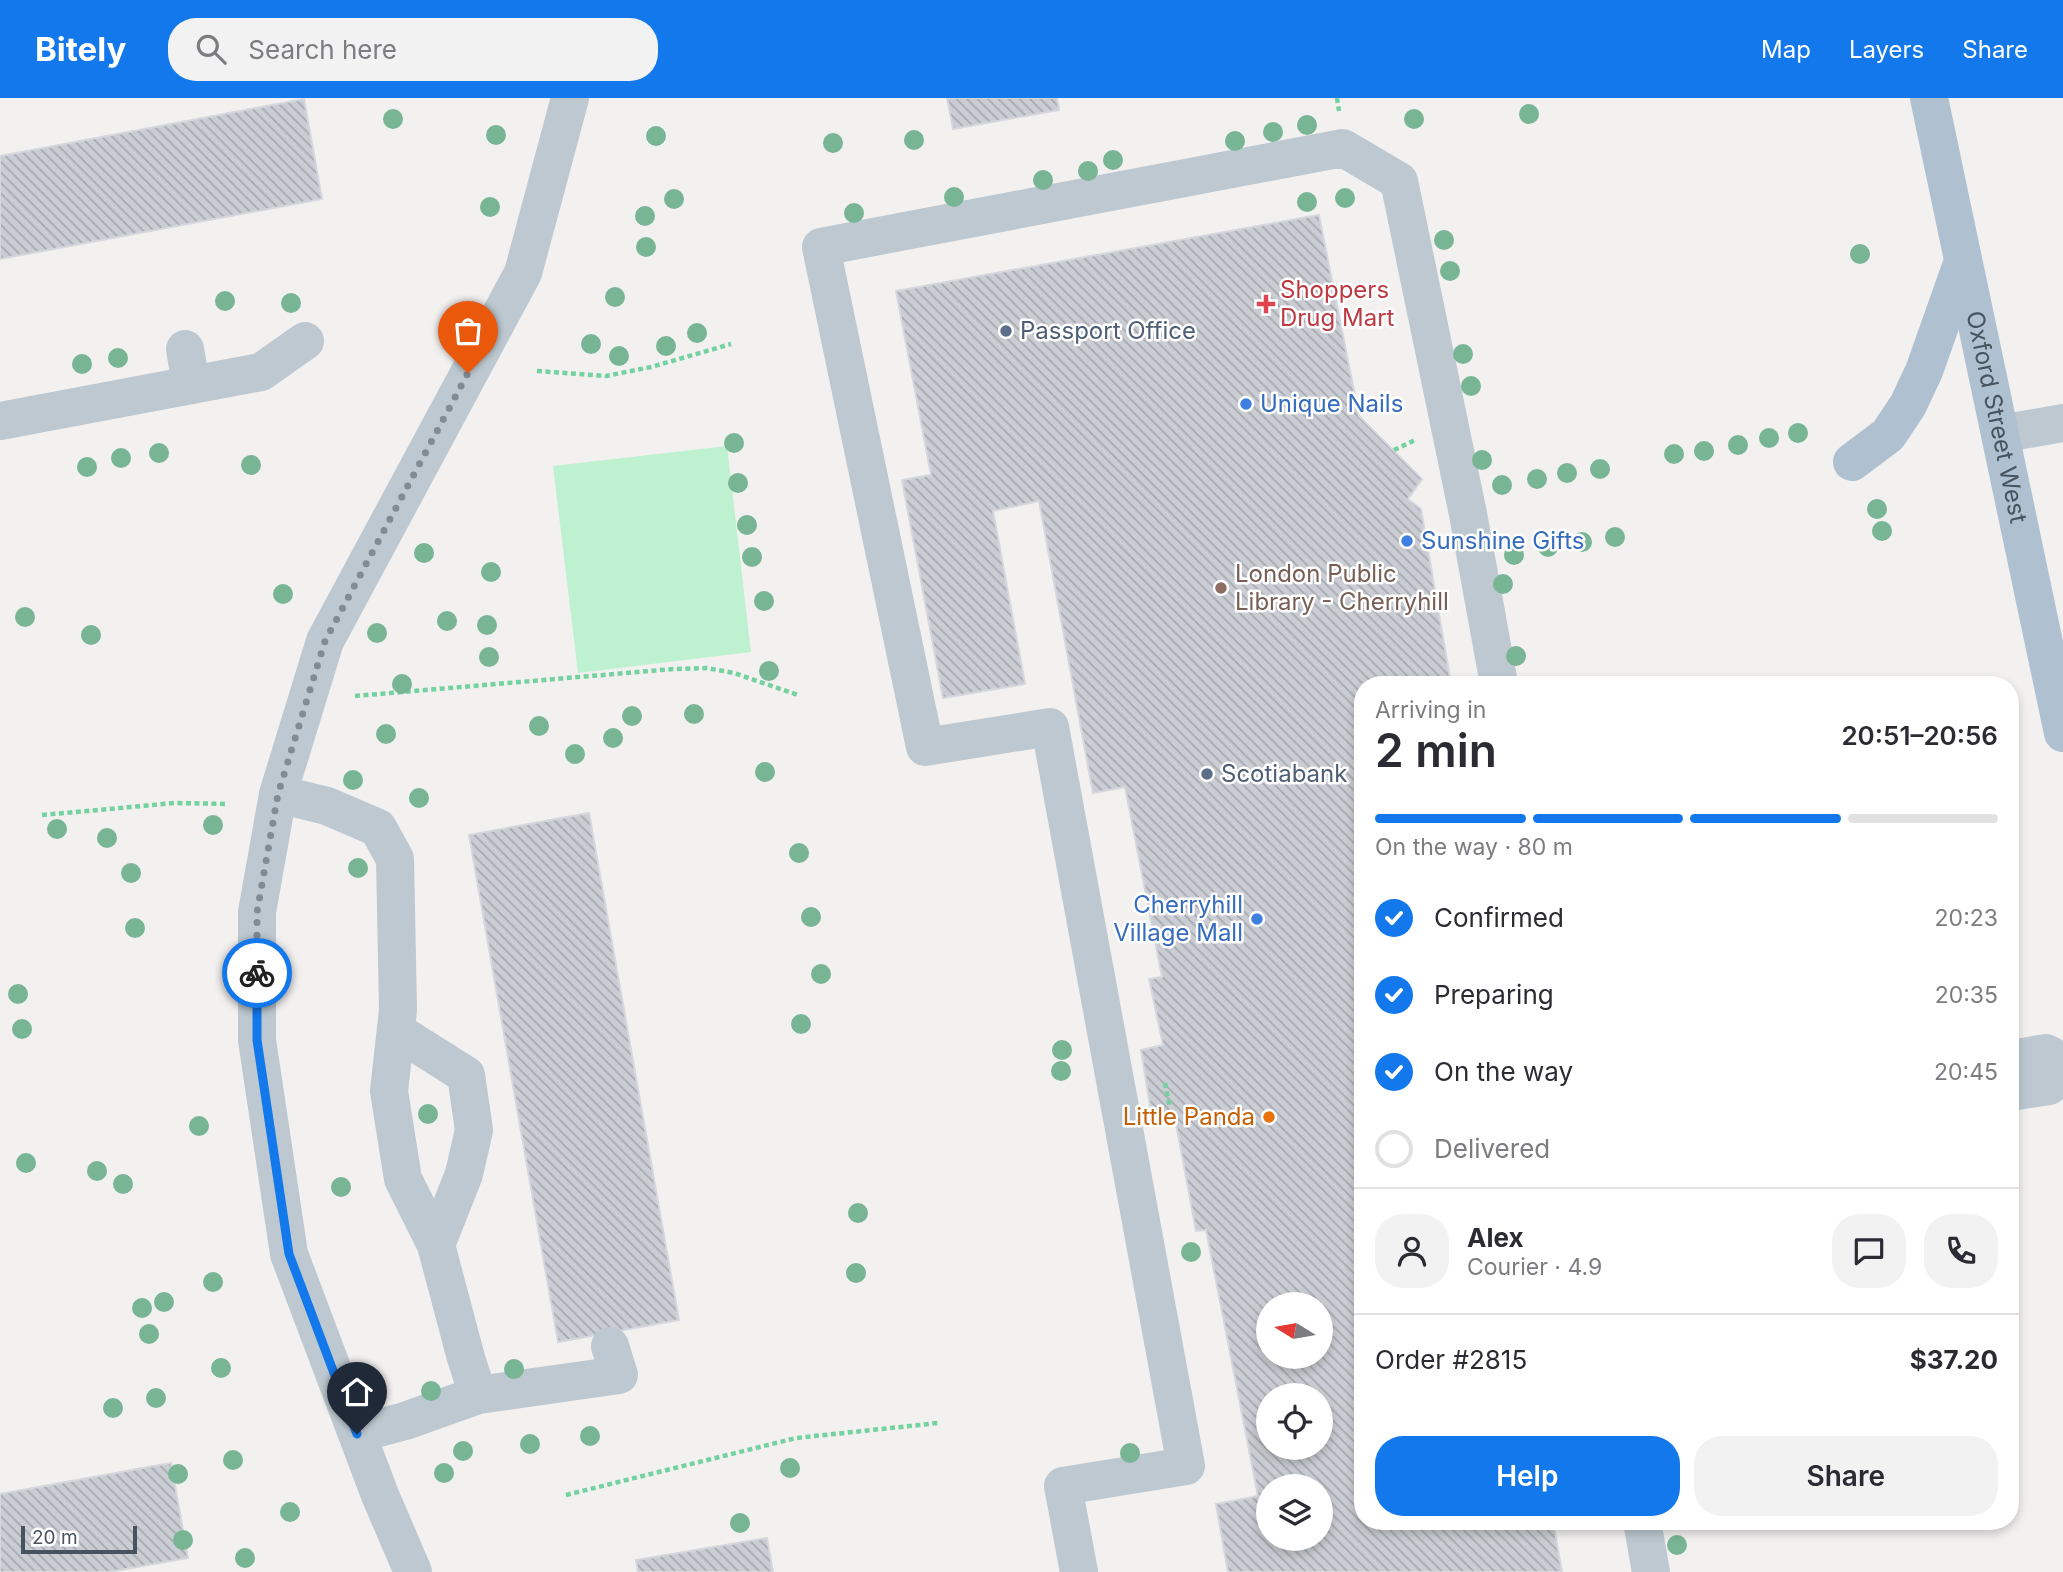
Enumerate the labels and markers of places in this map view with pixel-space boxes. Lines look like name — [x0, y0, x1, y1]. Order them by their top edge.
place label: Shoppers Drug Mart — [1280, 275, 1395, 332]
marker: Shoppers Drug Mart — [1258, 296, 1274, 312]
pin — [438, 301, 498, 373]
place label: Passport Office — [1020, 316, 1196, 345]
marker: Passport Office — [998, 323, 1014, 339]
place label: Unique Nails — [1260, 389, 1403, 418]
marker: Unique Nails — [1238, 396, 1254, 412]
place label: Sunshine Gifts — [1421, 526, 1584, 555]
marker: Sunshine Gifts — [1399, 533, 1415, 549]
place label: London Public Library - Cherryhill — [1235, 559, 1449, 616]
marker: London Public Library - Cherryhill — [1213, 580, 1229, 596]
place label: Scotiabank — [1221, 759, 1347, 788]
marker: Scotiabank — [1199, 766, 1215, 782]
place label: Cherryhill Village Mall — [1113, 890, 1243, 947]
marker: Cherryhill Village Mall — [1249, 911, 1265, 927]
place label: Little Panda — [1123, 1102, 1255, 1131]
marker: Little Panda — [1261, 1109, 1277, 1125]
pin — [327, 1362, 387, 1434]

